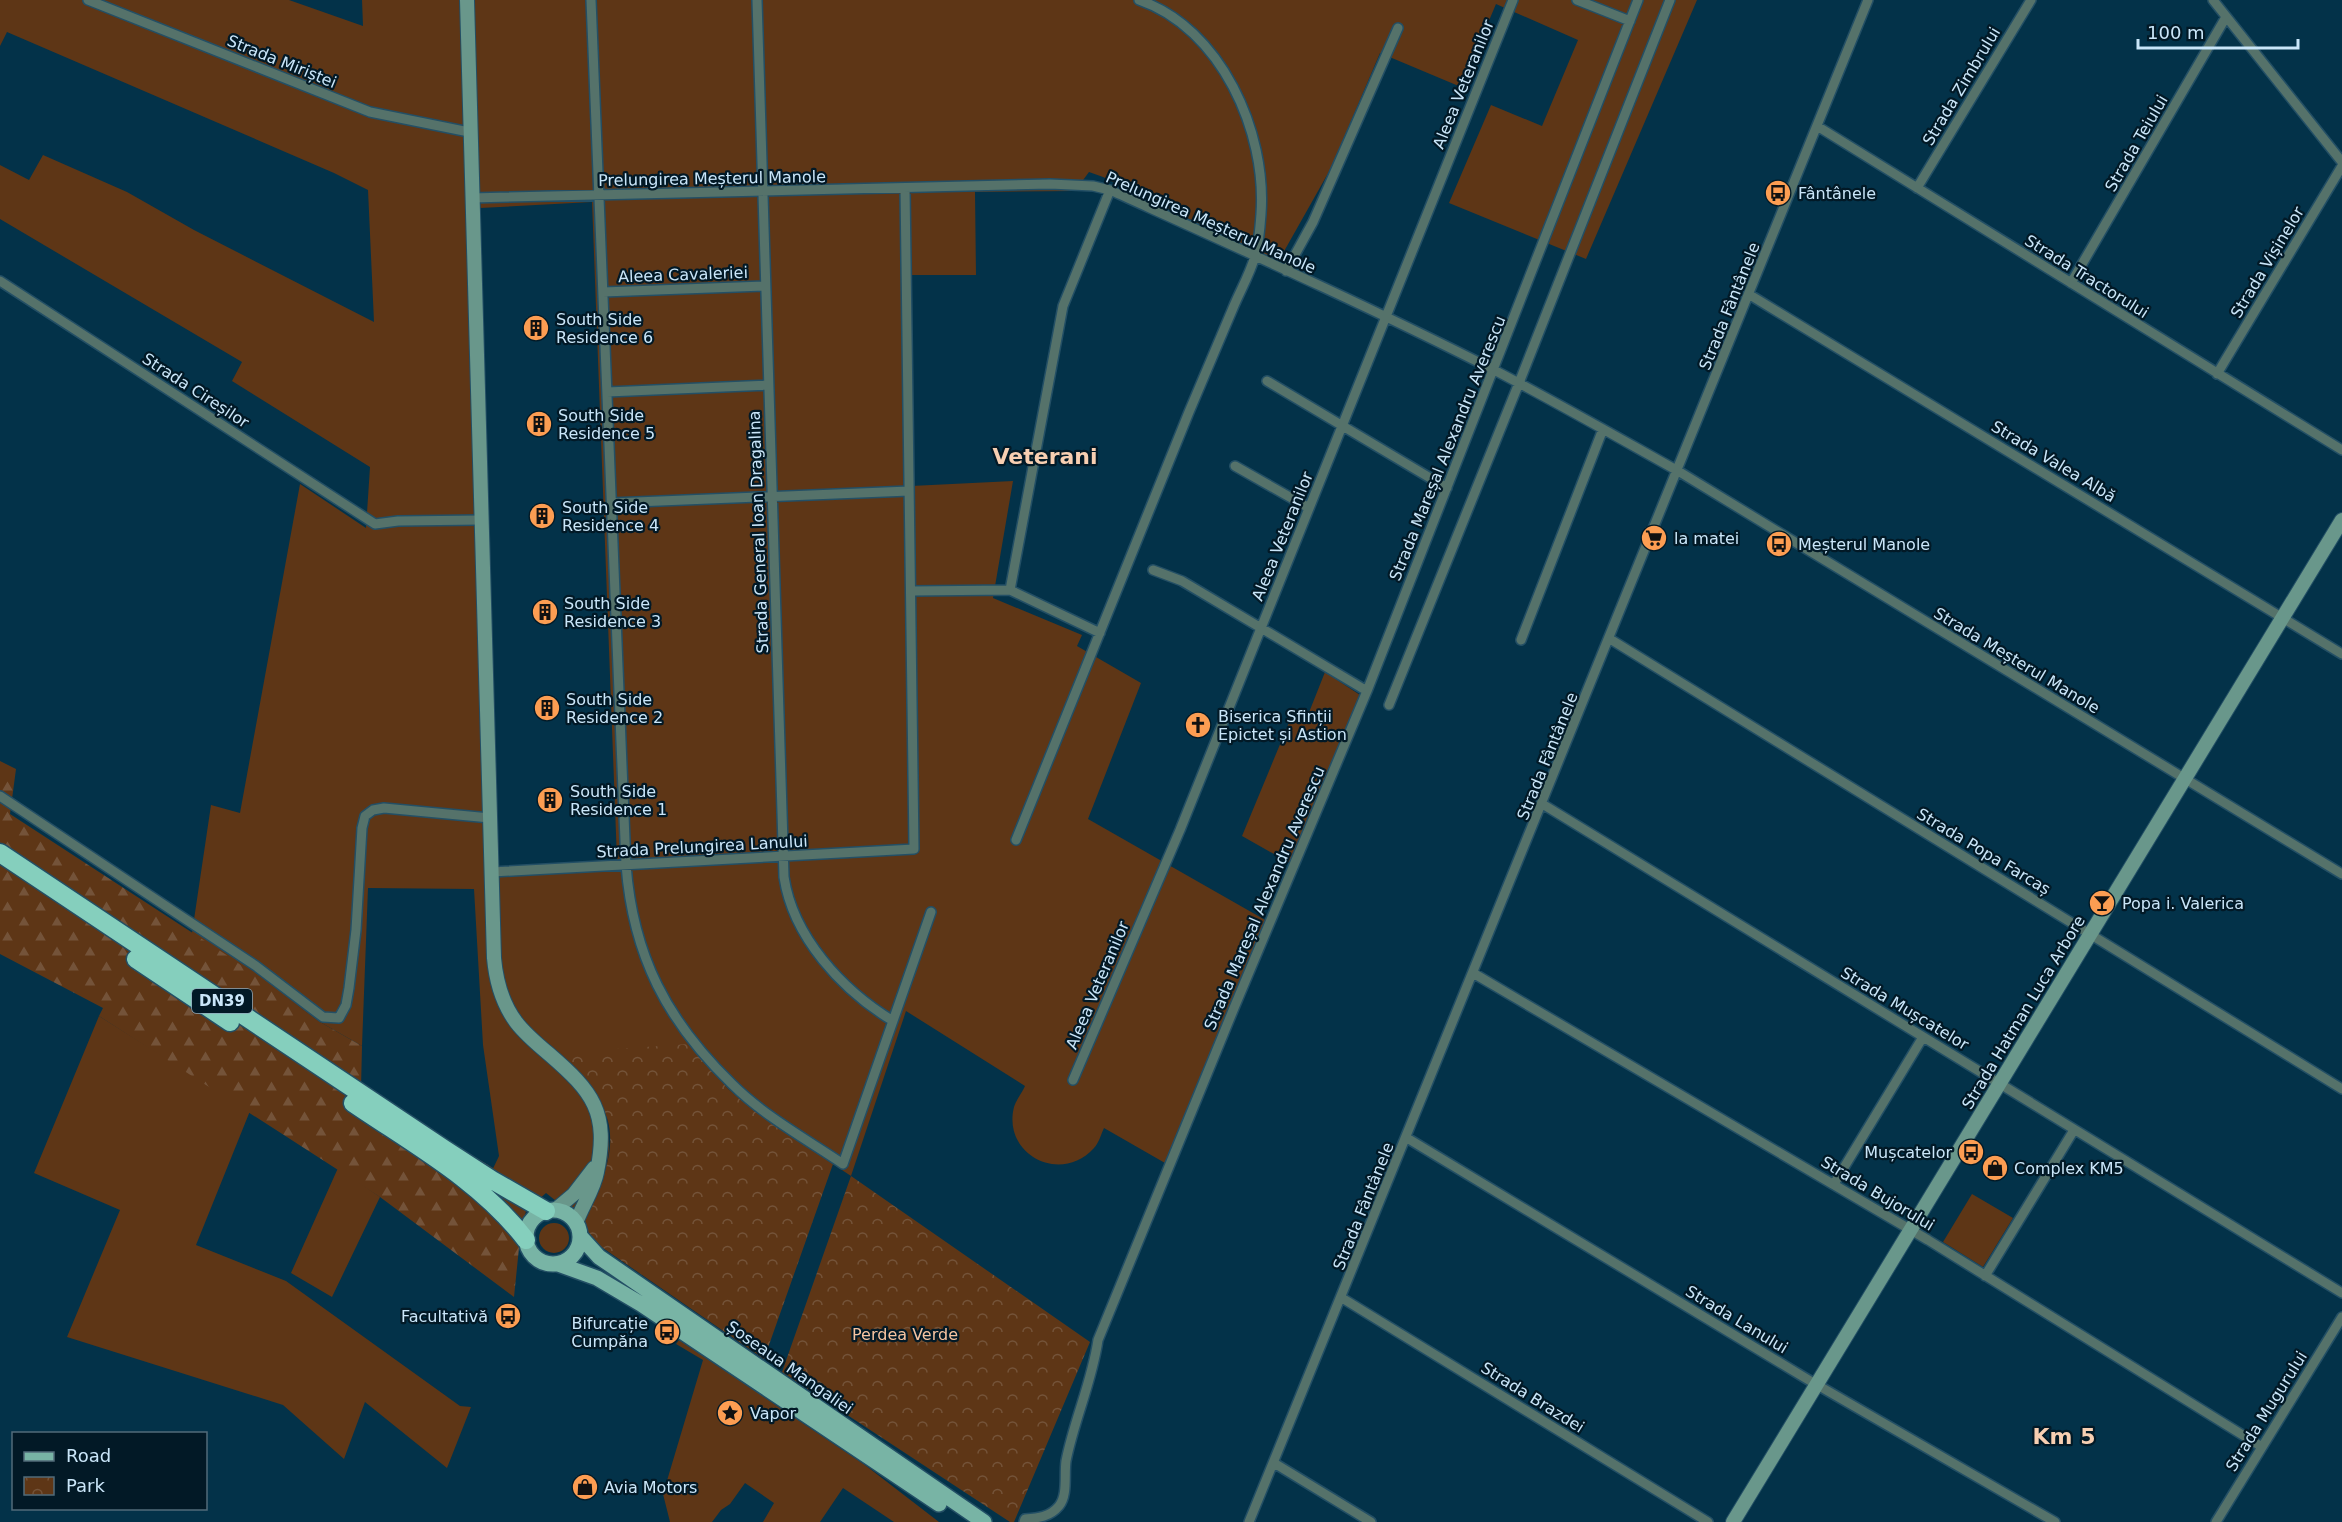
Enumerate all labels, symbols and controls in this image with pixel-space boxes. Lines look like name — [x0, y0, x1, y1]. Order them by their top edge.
scale bar — [2138, 12, 2298, 50]
street label: Aleea Veteranilor — [1429, 17, 1498, 151]
text: 100 m — [2147, 22, 2205, 43]
street label: Strada Zimbrului — [1919, 24, 2004, 149]
street label: Strada Miriștei — [224, 31, 339, 92]
street label: Strada Teiului — [2101, 92, 2172, 195]
street label: Prelungirea Meșterul Manole — [598, 167, 826, 190]
street label: Prelungirea Meșterul Manole — [1103, 167, 1319, 277]
bus stop icon: Fântânele — [1763, 178, 1793, 208]
place label: Fântânele — [1798, 184, 1876, 203]
street label: Strada Vișinelor — [2227, 203, 2308, 321]
street label: Strada Tractorului — [2021, 231, 2152, 322]
street label: Strada Fântânele — [1695, 240, 1764, 373]
street label: Aleea Cavaleriei — [618, 263, 748, 286]
place label: South Side Residence 6 — [556, 310, 653, 347]
building icon: South Side Residence 6 — [521, 313, 551, 343]
street label: Strada Mareșal Alexandru Averescu — [1385, 313, 1510, 584]
street label: Strada Cireșilor — [139, 349, 253, 432]
place label: South Side Residence 5 — [558, 406, 655, 443]
building icon: South Side Residence 5 — [524, 409, 554, 439]
street label: Strada General Ioan Dragalina — [745, 410, 772, 654]
street label: Strada Valea Albă — [1988, 417, 2119, 506]
district label: Veterani — [992, 444, 1098, 469]
street label: Aleea Veteranilor — [1248, 469, 1317, 603]
place label: South Side Residence 4 — [562, 498, 659, 535]
building icon: South Side Residence 4 — [527, 501, 557, 531]
supermarket icon: la matei — [1639, 523, 1669, 553]
place label: la matei — [1674, 529, 1739, 548]
bus stop icon: Meșterul Manole — [1764, 529, 1794, 559]
place label: Meșterul Manole — [1798, 535, 1930, 554]
place label: South Side Residence 3 — [564, 594, 661, 631]
building icon: South Side Residence 3 — [530, 597, 560, 627]
street label: Strada Meșterul Manole — [1930, 603, 2103, 718]
place label: South Side Residence 2 — [566, 690, 663, 727]
street label: Strada Fântânele — [1513, 690, 1582, 823]
building icon: South Side Residence 2 — [532, 693, 562, 723]
place label: Biserica Sfinții Epictet și Astion — [1218, 707, 1347, 744]
church icon: Biserica Sfinții Epictet și Astion — [1183, 710, 1213, 740]
street label: Strada Mareșal Alexandru Averescu — [1200, 764, 1329, 1033]
place label: South Side Residence 1 — [570, 782, 667, 819]
building icon: South Side Residence 1 — [535, 785, 565, 815]
street label: Strada Popa Farcaș — [1913, 804, 2054, 899]
street label: Strada Prelungirea Lanului — [596, 831, 808, 862]
bar icon: Popa i. Valerica — [2087, 888, 2117, 918]
place label: Popa i. Valerica — [2122, 894, 2244, 913]
street label: Strada Hatman Luca Arbore — [1958, 912, 2089, 1113]
street label: Aleea Veteranilor — [1062, 918, 1133, 1052]
street label: Strada Mușcatelor — [1837, 963, 1972, 1054]
road number: DN39 — [192, 989, 252, 1013]
bus stop icon: Mușcatelor — [1956, 1137, 1986, 1167]
street label: Strada Fântânele — [1329, 1140, 1398, 1273]
place label: Mușcatelor — [1864, 1143, 1952, 1162]
street label: Strada Bujorului — [1818, 1152, 1938, 1235]
shop icon: Complex KM5 — [1980, 1153, 2010, 1183]
place label: Complex KM5 — [2014, 1159, 2124, 1178]
street label: Strada Lanului — [1682, 1281, 1791, 1357]
bus stop icon: Facultativă — [493, 1301, 523, 1331]
place label: Facultativă — [401, 1307, 488, 1326]
place label: Bifurcație Cumpăna — [571, 1314, 648, 1351]
bus stop icon: Bifurcație Cumpăna — [652, 1317, 682, 1347]
street label: Șoseaua Mangaliei — [723, 1317, 857, 1418]
park label: Perdea Verde — [852, 1325, 958, 1344]
street label: Strada Mugurului — [2222, 1348, 2311, 1475]
street label: Strada Brazdei — [1478, 1358, 1588, 1437]
place icon: Vapor — [715, 1398, 745, 1428]
place label: Vapor — [750, 1404, 796, 1423]
district label: Km 5 — [2033, 1424, 2095, 1449]
legend — [12, 1432, 207, 1510]
text: Road — [66, 1445, 111, 1466]
shop icon: Avia Motors — [570, 1472, 600, 1502]
text: Park — [66, 1475, 105, 1496]
place label: Avia Motors — [604, 1478, 697, 1497]

